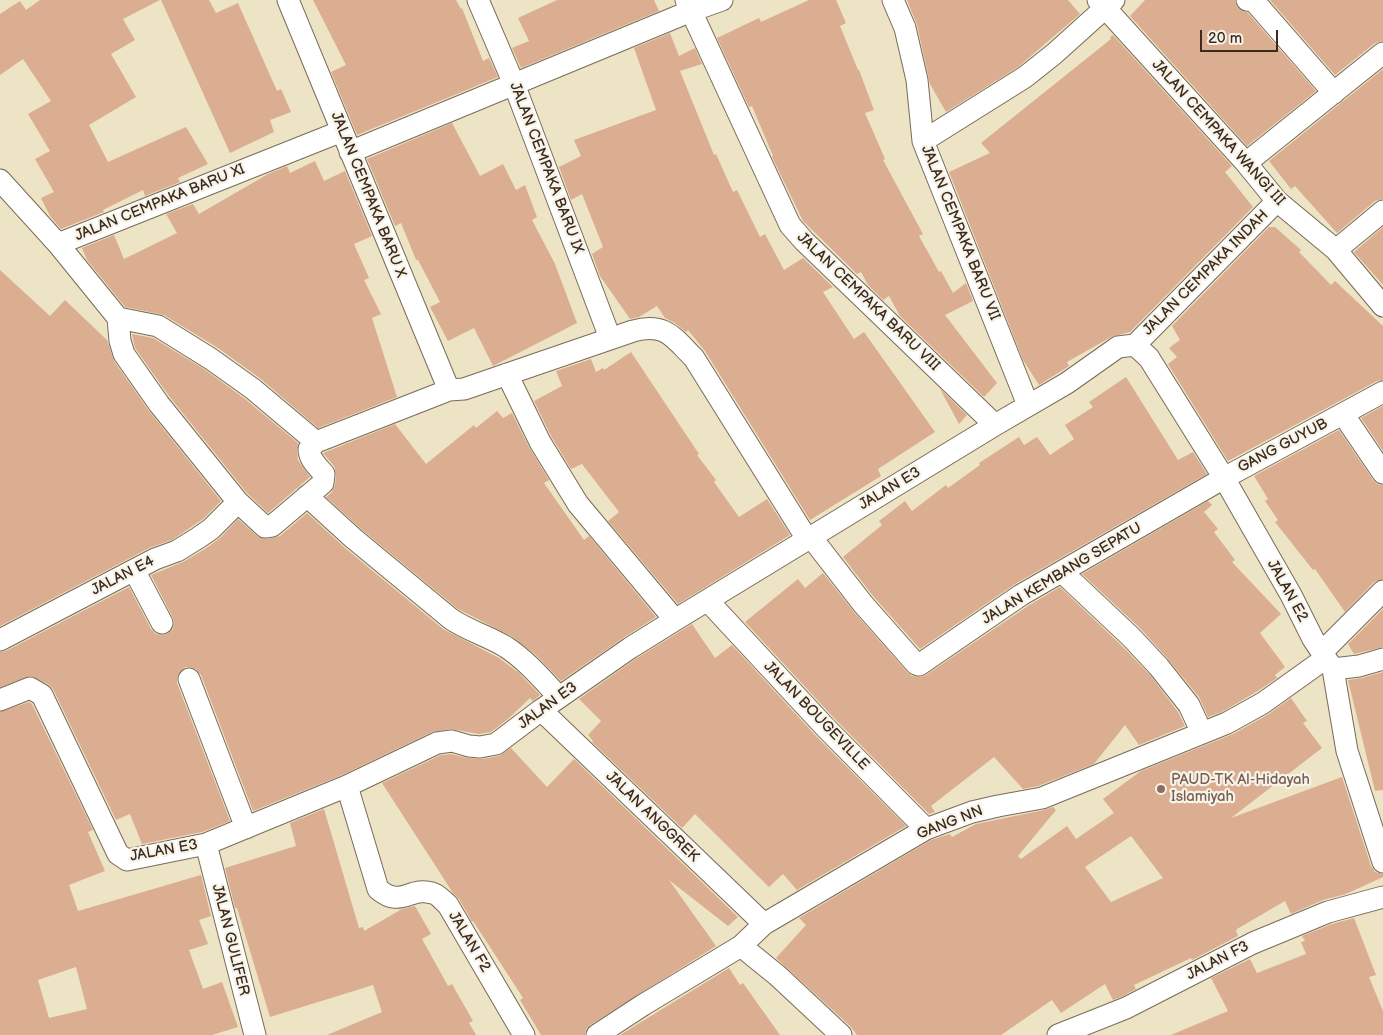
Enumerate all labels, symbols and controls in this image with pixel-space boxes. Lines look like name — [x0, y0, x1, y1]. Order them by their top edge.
scale bar — [1203, 20, 1280, 52]
text: 20 m — [1208, 29, 1242, 48]
street label: JALAN CEMPAKA WANGI III — [1148, 56, 1288, 210]
street label: JALAN CEMPAKA BARU IX — [505, 80, 587, 256]
street label: JALAN CEMPAKA BARU X — [326, 110, 410, 280]
street label: JALAN CEMPAKA BARU VII — [917, 143, 1003, 323]
street label: JALAN CEMPAKA BARU XI — [72, 161, 248, 245]
street label: JALAN CEMPAKA INDAH — [1140, 207, 1272, 339]
street label: JALAN CEMPAKA BARU VIII — [793, 229, 943, 375]
street label: GANG GUYUB — [1235, 415, 1331, 477]
street label: JALAN E3 — [856, 464, 924, 514]
street label: JALAN KEMBANG SEPATU — [979, 519, 1145, 629]
street label: JALAN E4 — [88, 552, 158, 600]
street label: JALAN E2 — [1263, 557, 1311, 625]
street label: JALAN BOUGEVILLE — [759, 658, 873, 774]
street label: JALAN E3 — [515, 679, 581, 733]
street label: JALAN ANGGREK — [602, 768, 702, 866]
place label: PAUD-TK Al-Hidayah Islamiyah — [1171, 771, 1310, 806]
marker: PAUD-TK Al-Hidayah Islamiyah — [1155, 783, 1167, 795]
street label: GANG NN — [914, 802, 986, 844]
street label: JALAN E3 — [129, 836, 199, 866]
street label: JALAN GULIFER — [207, 882, 253, 998]
street label: JALAN F2 — [444, 909, 494, 975]
street label: JALAN F3 — [1184, 938, 1252, 984]

